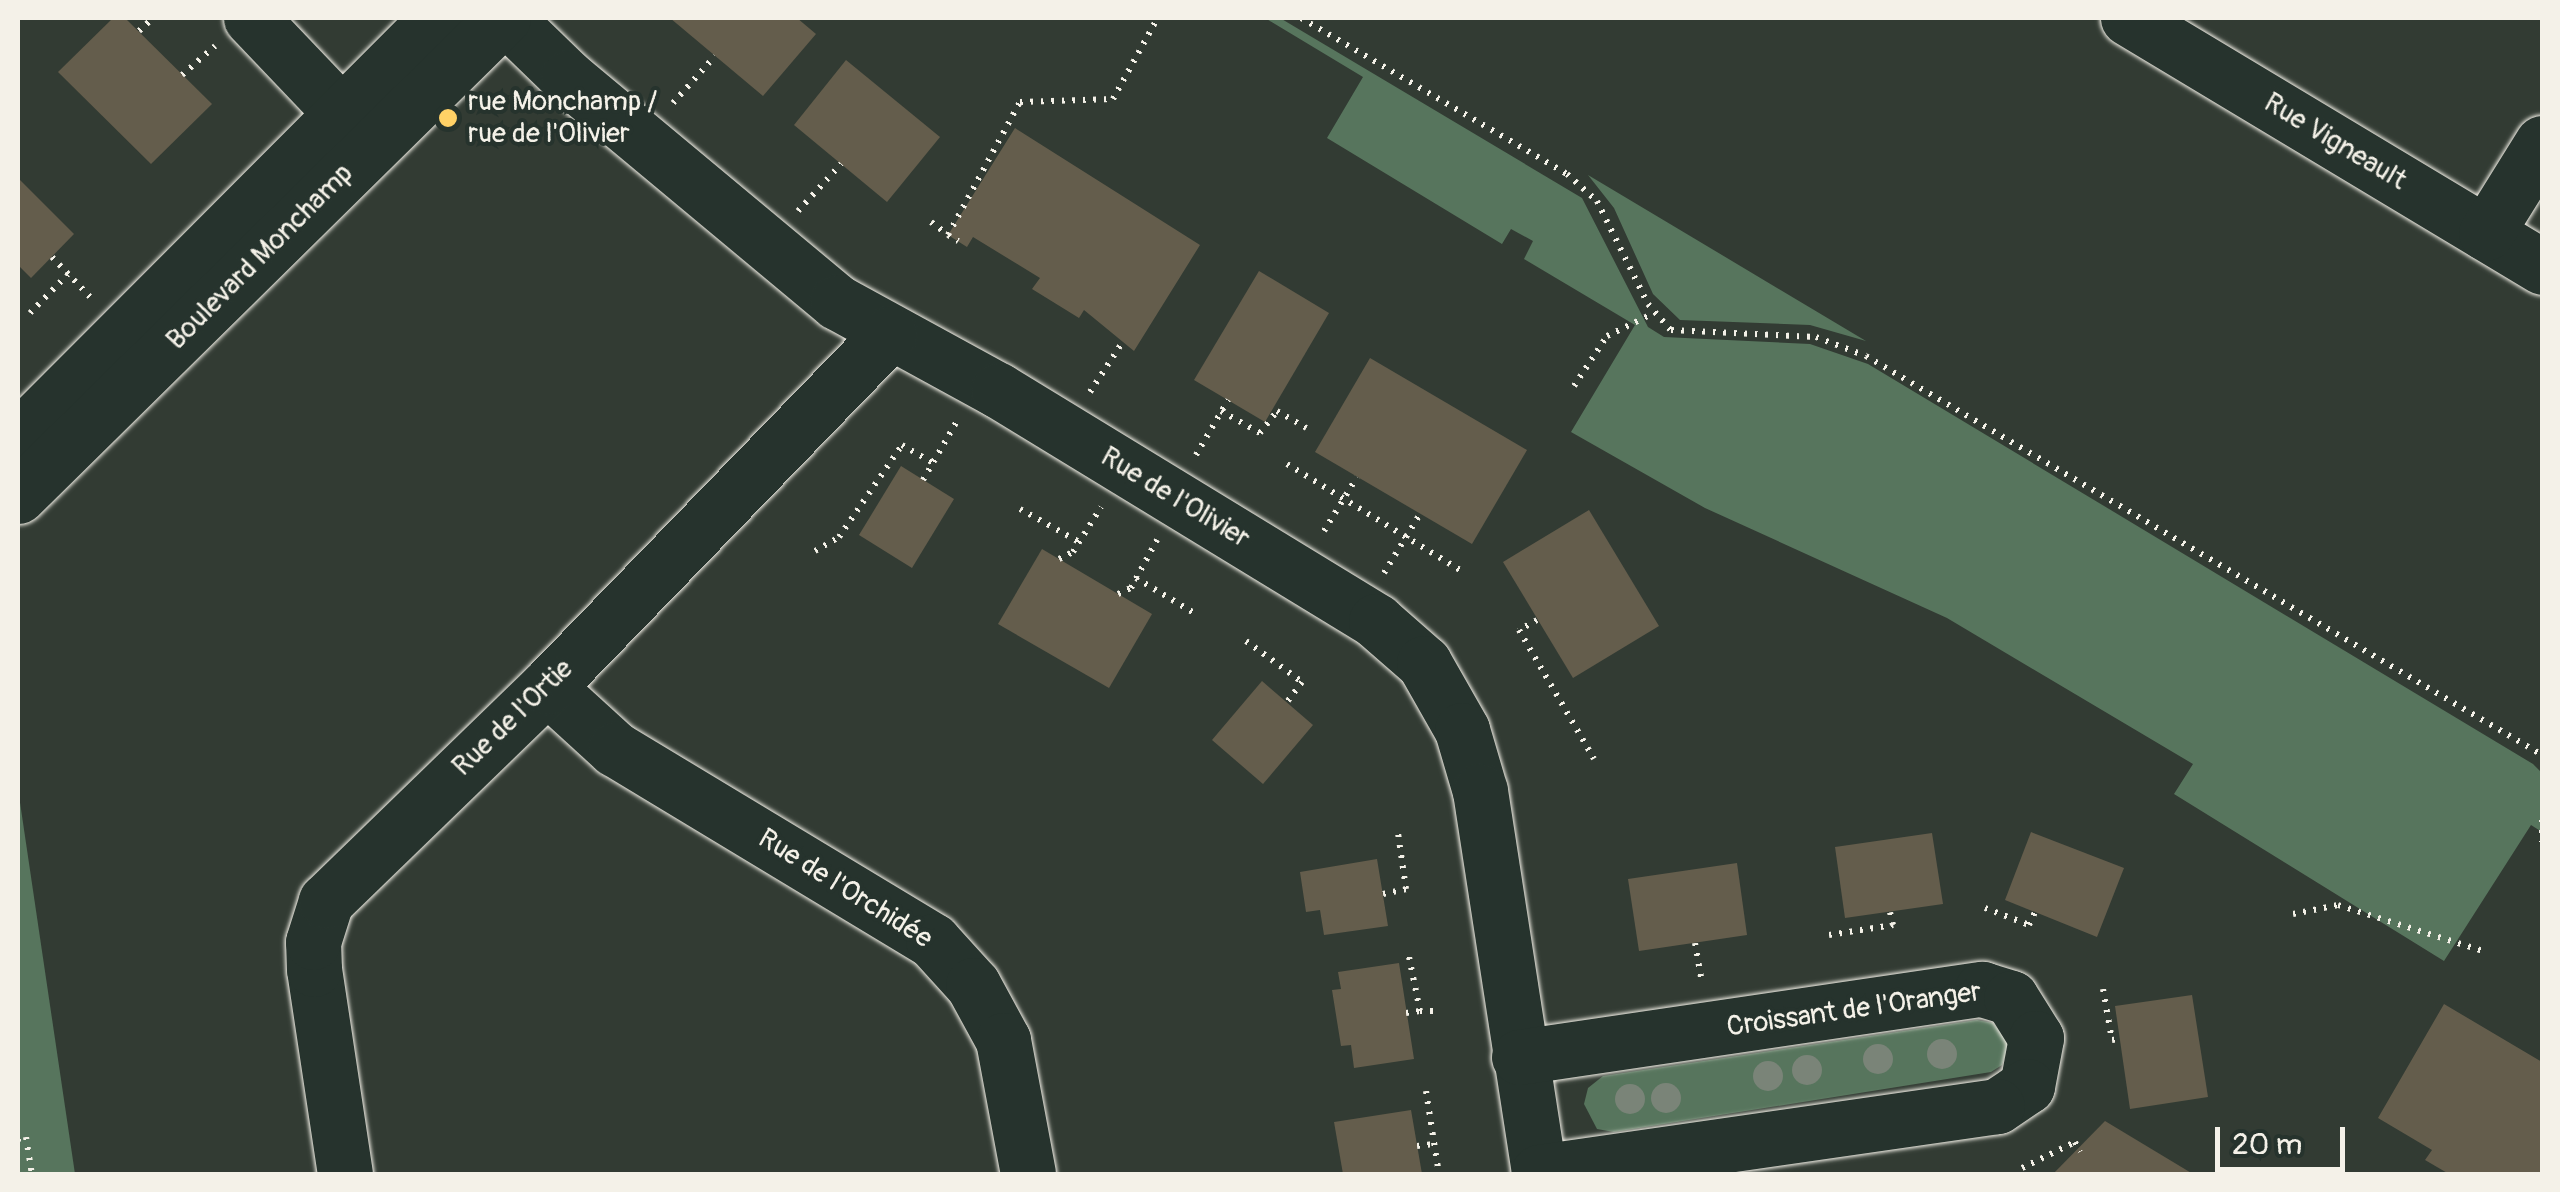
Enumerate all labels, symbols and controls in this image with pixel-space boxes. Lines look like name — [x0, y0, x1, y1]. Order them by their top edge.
place label: rue Monchamp / rue de l'Olivier — [468, 85, 657, 151]
street label: Rue Vigneault — [2258, 86, 2412, 198]
marker: rue Monchamp / rue de l'Olivier — [437, 107, 459, 129]
street label: Boulevard Monchamp — [160, 157, 360, 357]
street label: Rue de l'Olivier — [1094, 440, 1256, 556]
street label: Rue de l'Ortie — [446, 652, 580, 784]
street label: Rue de l'Orchidée — [752, 822, 938, 956]
street label: Croissant de l'Oranger — [1725, 976, 1983, 1044]
scale bar — [2220, 1107, 2350, 1169]
text: 20 m — [2232, 1126, 2302, 1163]

